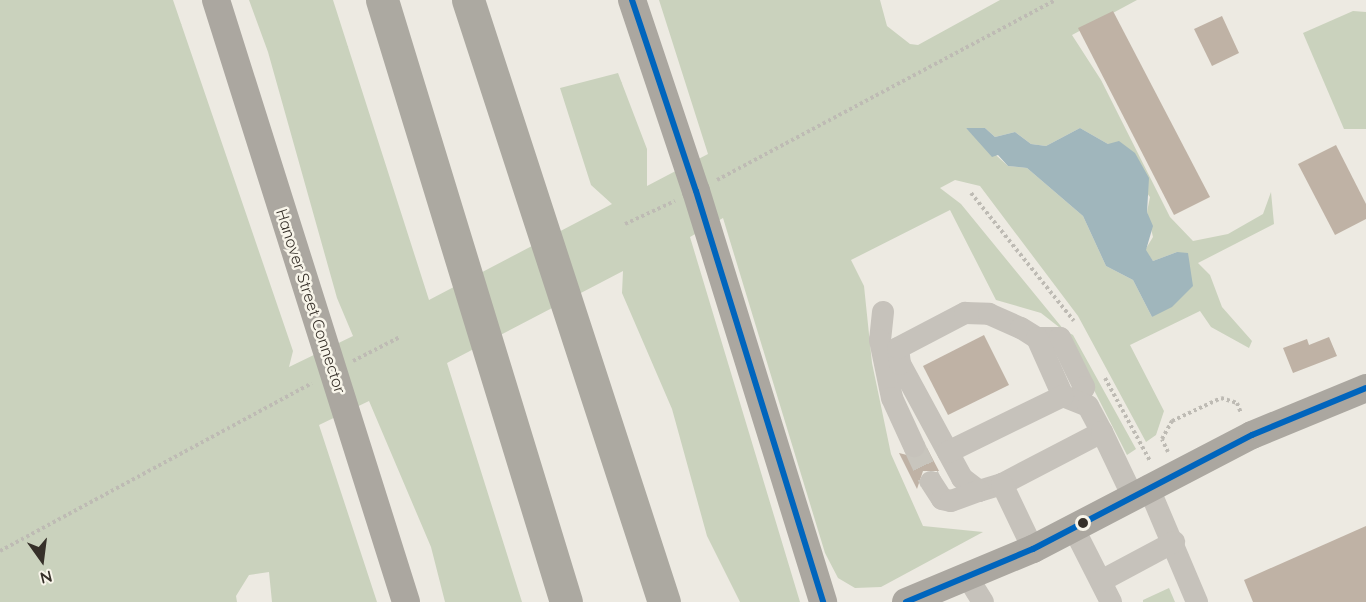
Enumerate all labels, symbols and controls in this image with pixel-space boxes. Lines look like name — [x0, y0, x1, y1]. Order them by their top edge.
street label: Hanover Street Connector — [272, 206, 350, 396]
unlabelled marker — [1077, 517, 1089, 529]
north arrow — [12, 530, 72, 590]
text: N — [38, 566, 54, 589]

